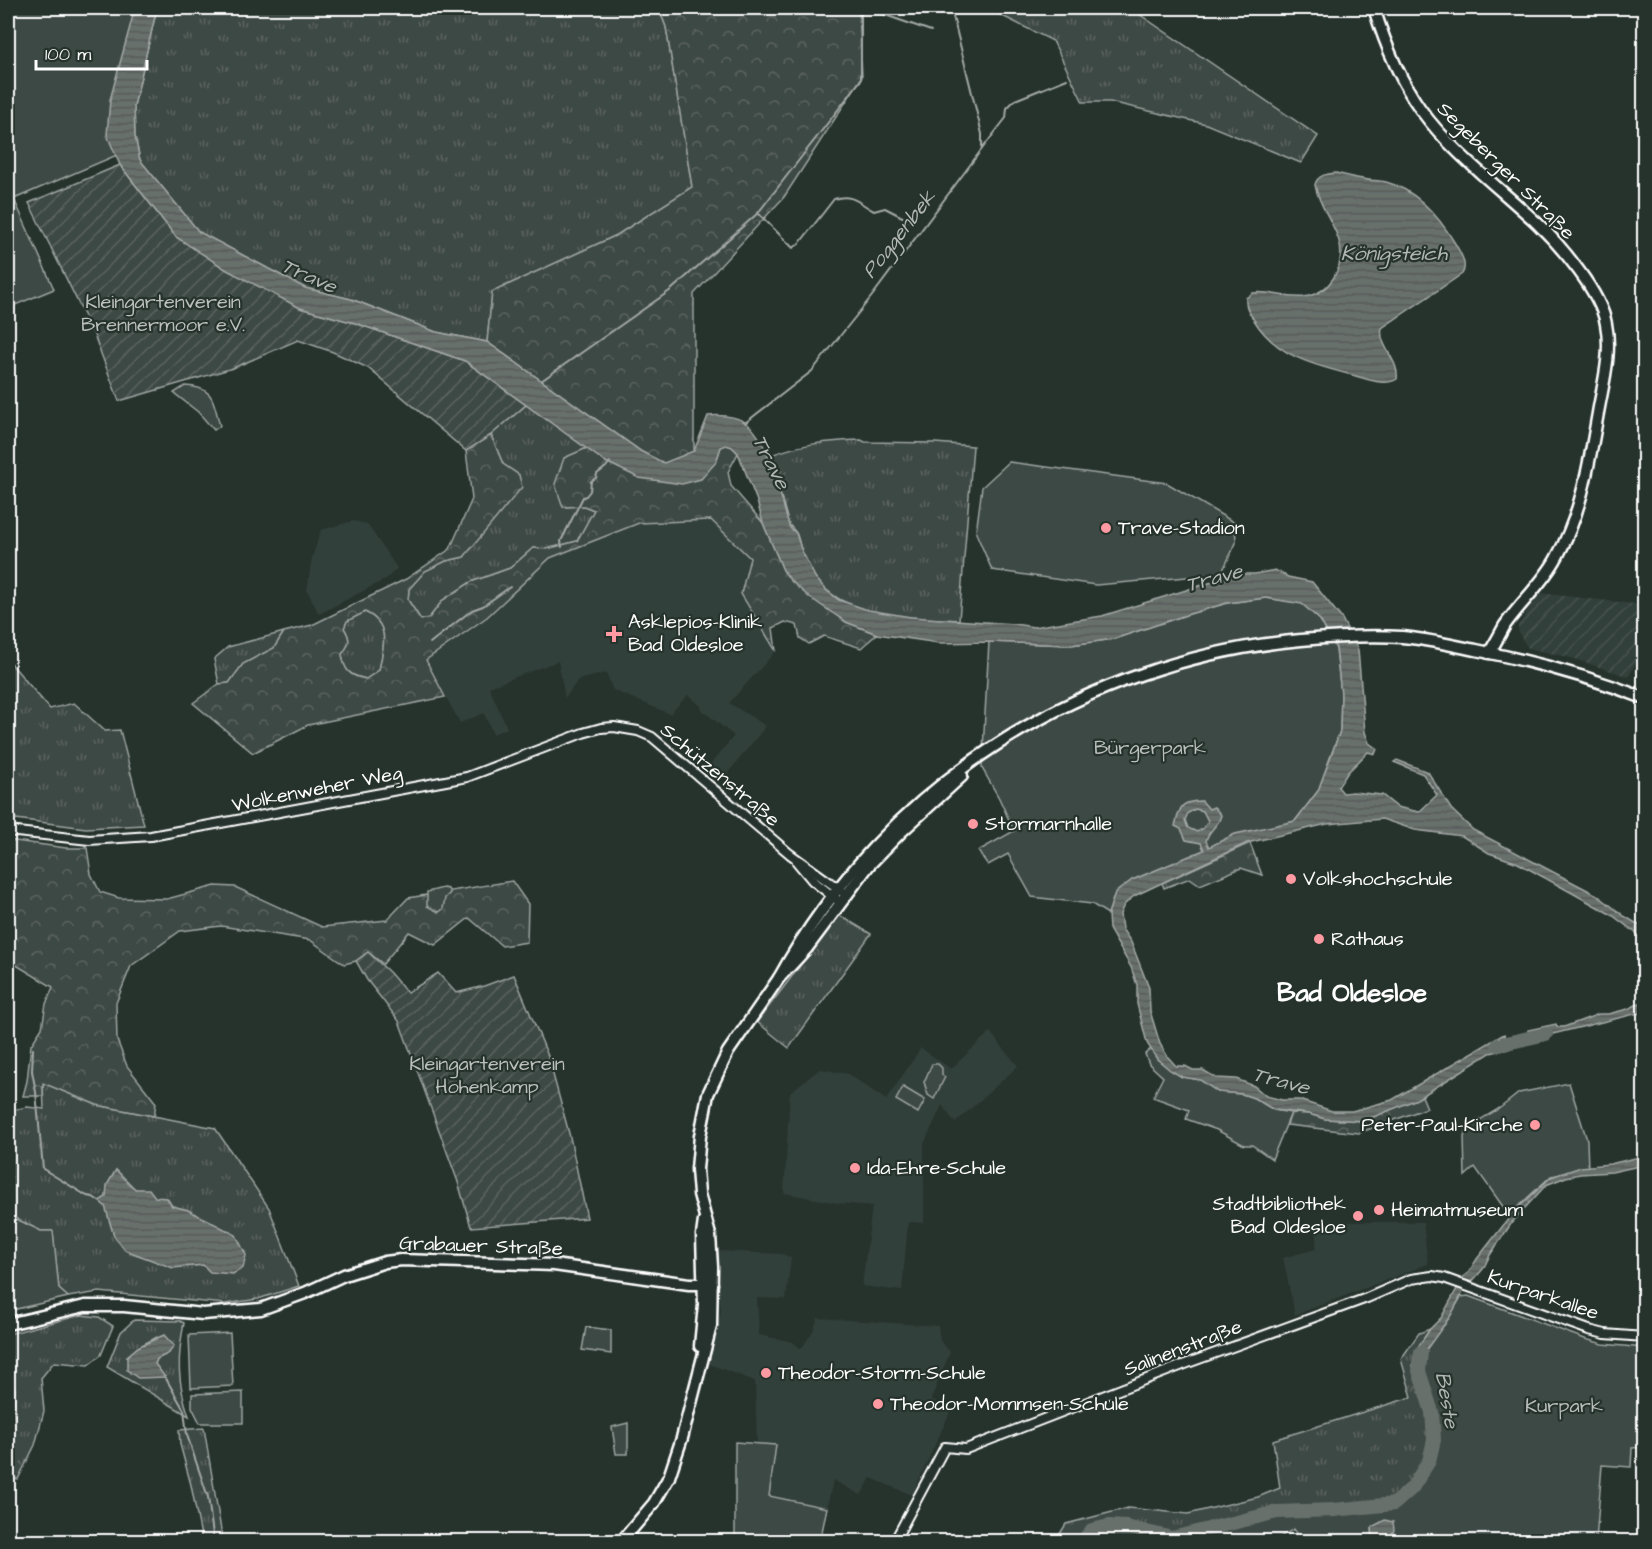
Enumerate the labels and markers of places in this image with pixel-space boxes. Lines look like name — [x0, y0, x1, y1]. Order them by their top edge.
place label: Trave-Stadion — [1118, 514, 1245, 542]
marker: Trave-Stadion — [1099, 521, 1113, 535]
place label: Asklepios-Klinik Bad Oldesloe — [628, 608, 762, 659]
marker: Asklepios-Klinik Bad Oldesloe — [605, 625, 623, 643]
place label: Stormarnhalle — [985, 810, 1112, 838]
marker: Stormarnhalle — [966, 817, 980, 831]
place label: Volkshochschule — [1303, 865, 1453, 893]
marker: Volkshochschule — [1284, 872, 1298, 886]
place label: Rathaus — [1331, 925, 1404, 953]
marker: Rathaus — [1312, 932, 1326, 946]
place label: Peter-Paul-Kirche — [1361, 1111, 1523, 1139]
marker: Peter-Paul-Kirche — [1528, 1118, 1542, 1132]
place label: Ida-Ehre-Schule — [867, 1154, 1006, 1182]
marker: Ida-Ehre-Schule — [848, 1161, 862, 1175]
place label: Stadtbibliothek Bad Oldesloe — [1213, 1190, 1346, 1241]
place label: Heimatmuseum — [1391, 1196, 1524, 1224]
marker: Heimatmuseum — [1372, 1203, 1386, 1217]
marker: Stadtbibliothek Bad Oldesloe — [1351, 1209, 1365, 1223]
place label: Theodor-Storm-Schule — [778, 1359, 986, 1387]
marker: Theodor-Storm-Schule — [759, 1366, 773, 1380]
place label: Theodor-Mommsen-Schule — [890, 1390, 1129, 1418]
marker: Theodor-Mommsen-Schule — [871, 1397, 885, 1411]

